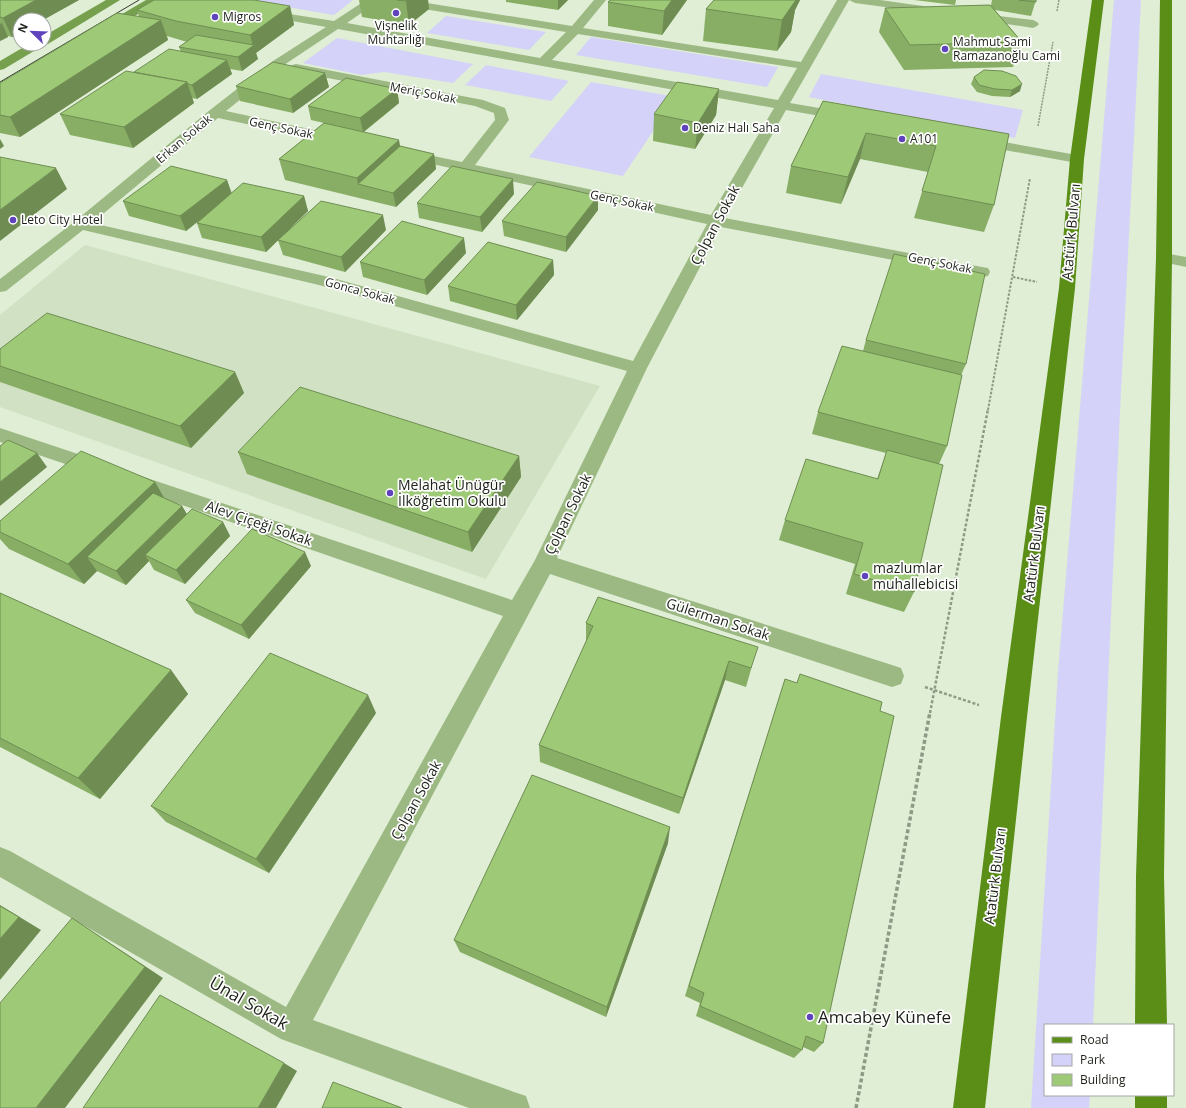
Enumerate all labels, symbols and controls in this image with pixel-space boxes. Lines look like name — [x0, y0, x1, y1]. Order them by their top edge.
place label: Migros — [223, 8, 261, 25]
marker: Vişnelik Muhtarlığı — [391, 8, 401, 18]
north arrow — [12, 12, 52, 52]
marker: Migros — [210, 12, 220, 22]
place label: Vişnelik Muhtarlığı — [368, 17, 424, 48]
text: N — [14, 21, 31, 35]
place label: Mahmut Sami Ramazanoğlu Cami — [953, 33, 1060, 64]
marker: Mahmut Sami Ramazanoğlu Cami — [940, 44, 950, 54]
street label: Meriç Sokak — [388, 78, 458, 107]
street label: Erkan Sokak — [152, 110, 216, 167]
street label: Genç Sokak — [248, 112, 315, 143]
place label: Deniz Halı Saha — [693, 119, 780, 136]
marker: Deniz Halı Saha — [680, 123, 690, 133]
place label: A101 — [910, 130, 938, 147]
marker: A101 — [897, 134, 907, 144]
street label: Çolpan Sokak — [686, 181, 744, 268]
street label: Atatürk Bulvarı — [1057, 183, 1084, 281]
street label: Genç Sokak — [589, 185, 656, 216]
place label: Leto City Hotel — [21, 211, 103, 228]
marker: Leto City Hotel — [8, 215, 18, 225]
street label: Genç Sokak — [907, 248, 974, 277]
street label: Gonca Sokak — [323, 273, 398, 308]
street label: Çolpan Sokak — [540, 470, 596, 557]
place label: Melahat Ünügür İlköğretim Okulu — [398, 475, 506, 510]
marker: Melahat Ünügür İlköğretim Okulu — [385, 488, 395, 498]
street label: Alev Çiçeği Sokak — [204, 495, 315, 550]
street label: Atatürk Bulvarı — [1018, 505, 1049, 603]
place label: mazlumlar muhallebicisi — [873, 558, 958, 593]
marker: mazlumlar muhallebicisi — [860, 571, 870, 581]
street label: Gülerman Sokak — [664, 593, 773, 644]
street label: Çolpan Sokak — [386, 756, 445, 843]
street label: Atatürk Bulvarı — [979, 827, 1010, 925]
street label: Ünal Sokak — [205, 971, 293, 1035]
place label: Amcabey Künefe — [818, 1005, 951, 1028]
marker: Amcabey Künefe — [805, 1012, 815, 1022]
legend — [1044, 1024, 1174, 1096]
text: Road — [1080, 1031, 1109, 1048]
text: Park — [1080, 1051, 1106, 1068]
text: Building — [1080, 1071, 1126, 1088]

